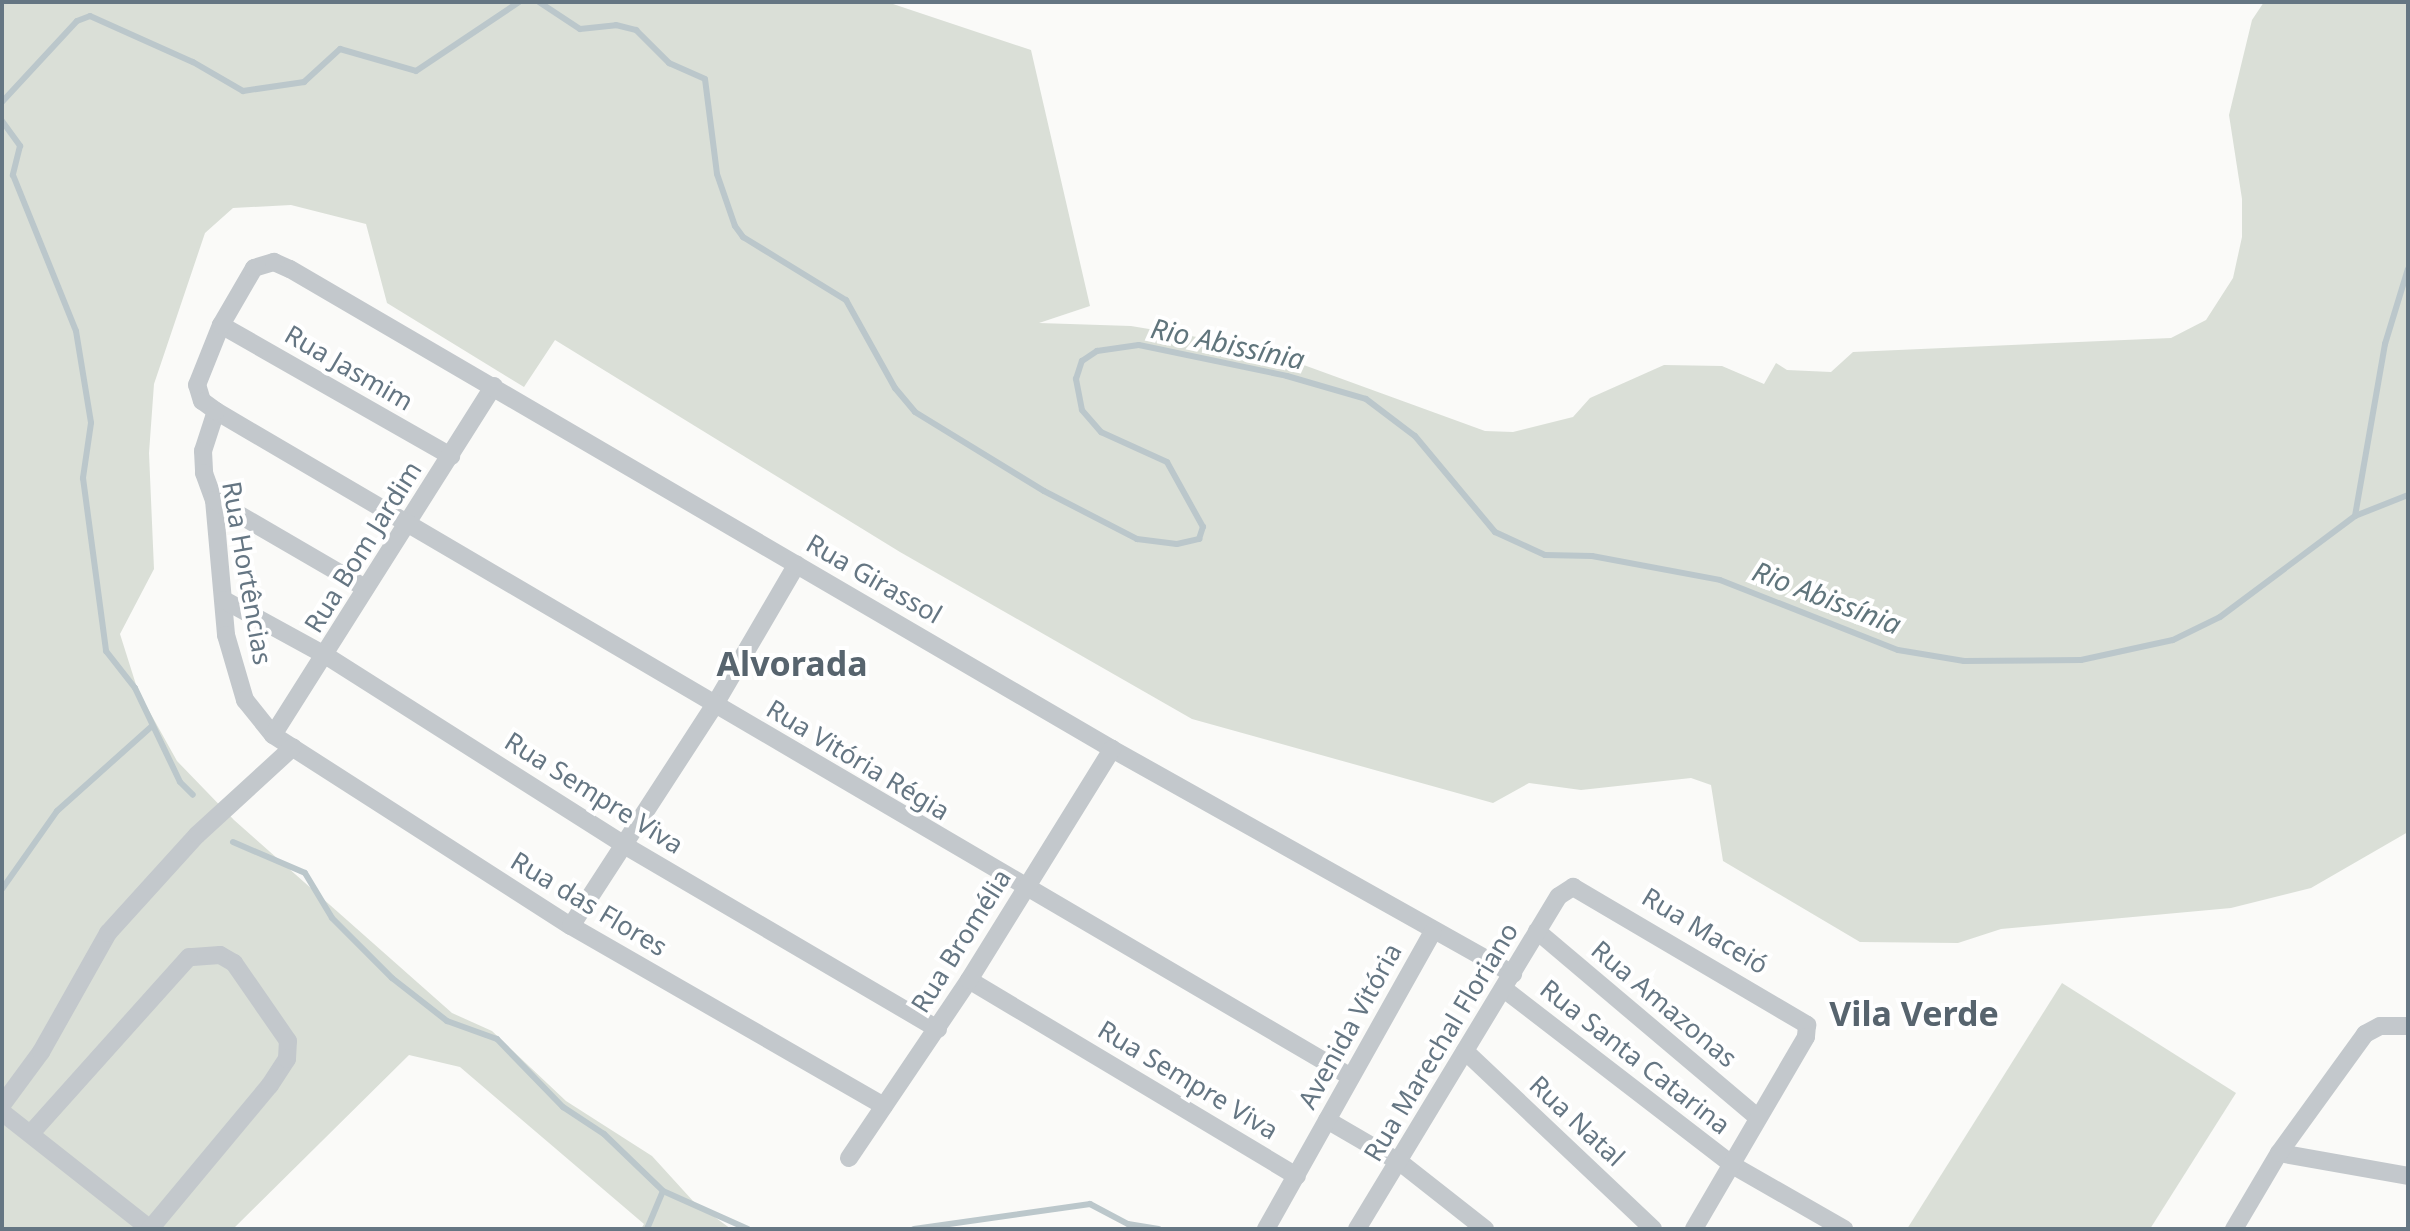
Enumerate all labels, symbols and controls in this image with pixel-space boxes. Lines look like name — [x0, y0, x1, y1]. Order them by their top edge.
water label: Rio Abissínia — [1148, 310, 1308, 376]
street label: Rua Jasmim — [279, 319, 419, 417]
street label: Rua Bom Jardim — [298, 456, 428, 638]
street label: Rua Hortências — [216, 479, 278, 667]
street label: Rua Girassol — [801, 528, 947, 630]
water label: Rio Abissínia — [1748, 553, 1906, 641]
district label: Alvorada — [716, 644, 868, 684]
street label: Rua Vitória Régia — [761, 693, 955, 827]
street label: Rua Sempre Viva — [499, 726, 689, 860]
street label: Rua das Flores — [505, 845, 673, 963]
street label: Rua Bromélia — [904, 863, 1018, 1019]
street label: Rua Maceió — [1636, 881, 1774, 981]
street label: Rua Marechal Floriano — [1357, 917, 1525, 1167]
street label: Rua Amazonas — [1585, 934, 1743, 1074]
street label: Avenida Vitória — [1292, 938, 1408, 1114]
street label: Rua Santa Catarina — [1534, 973, 1736, 1141]
district label: Vila Verde — [1829, 994, 1999, 1034]
street label: Rua Sempre Viva — [1092, 1014, 1284, 1146]
street label: Rua Natal — [1523, 1069, 1631, 1173]

